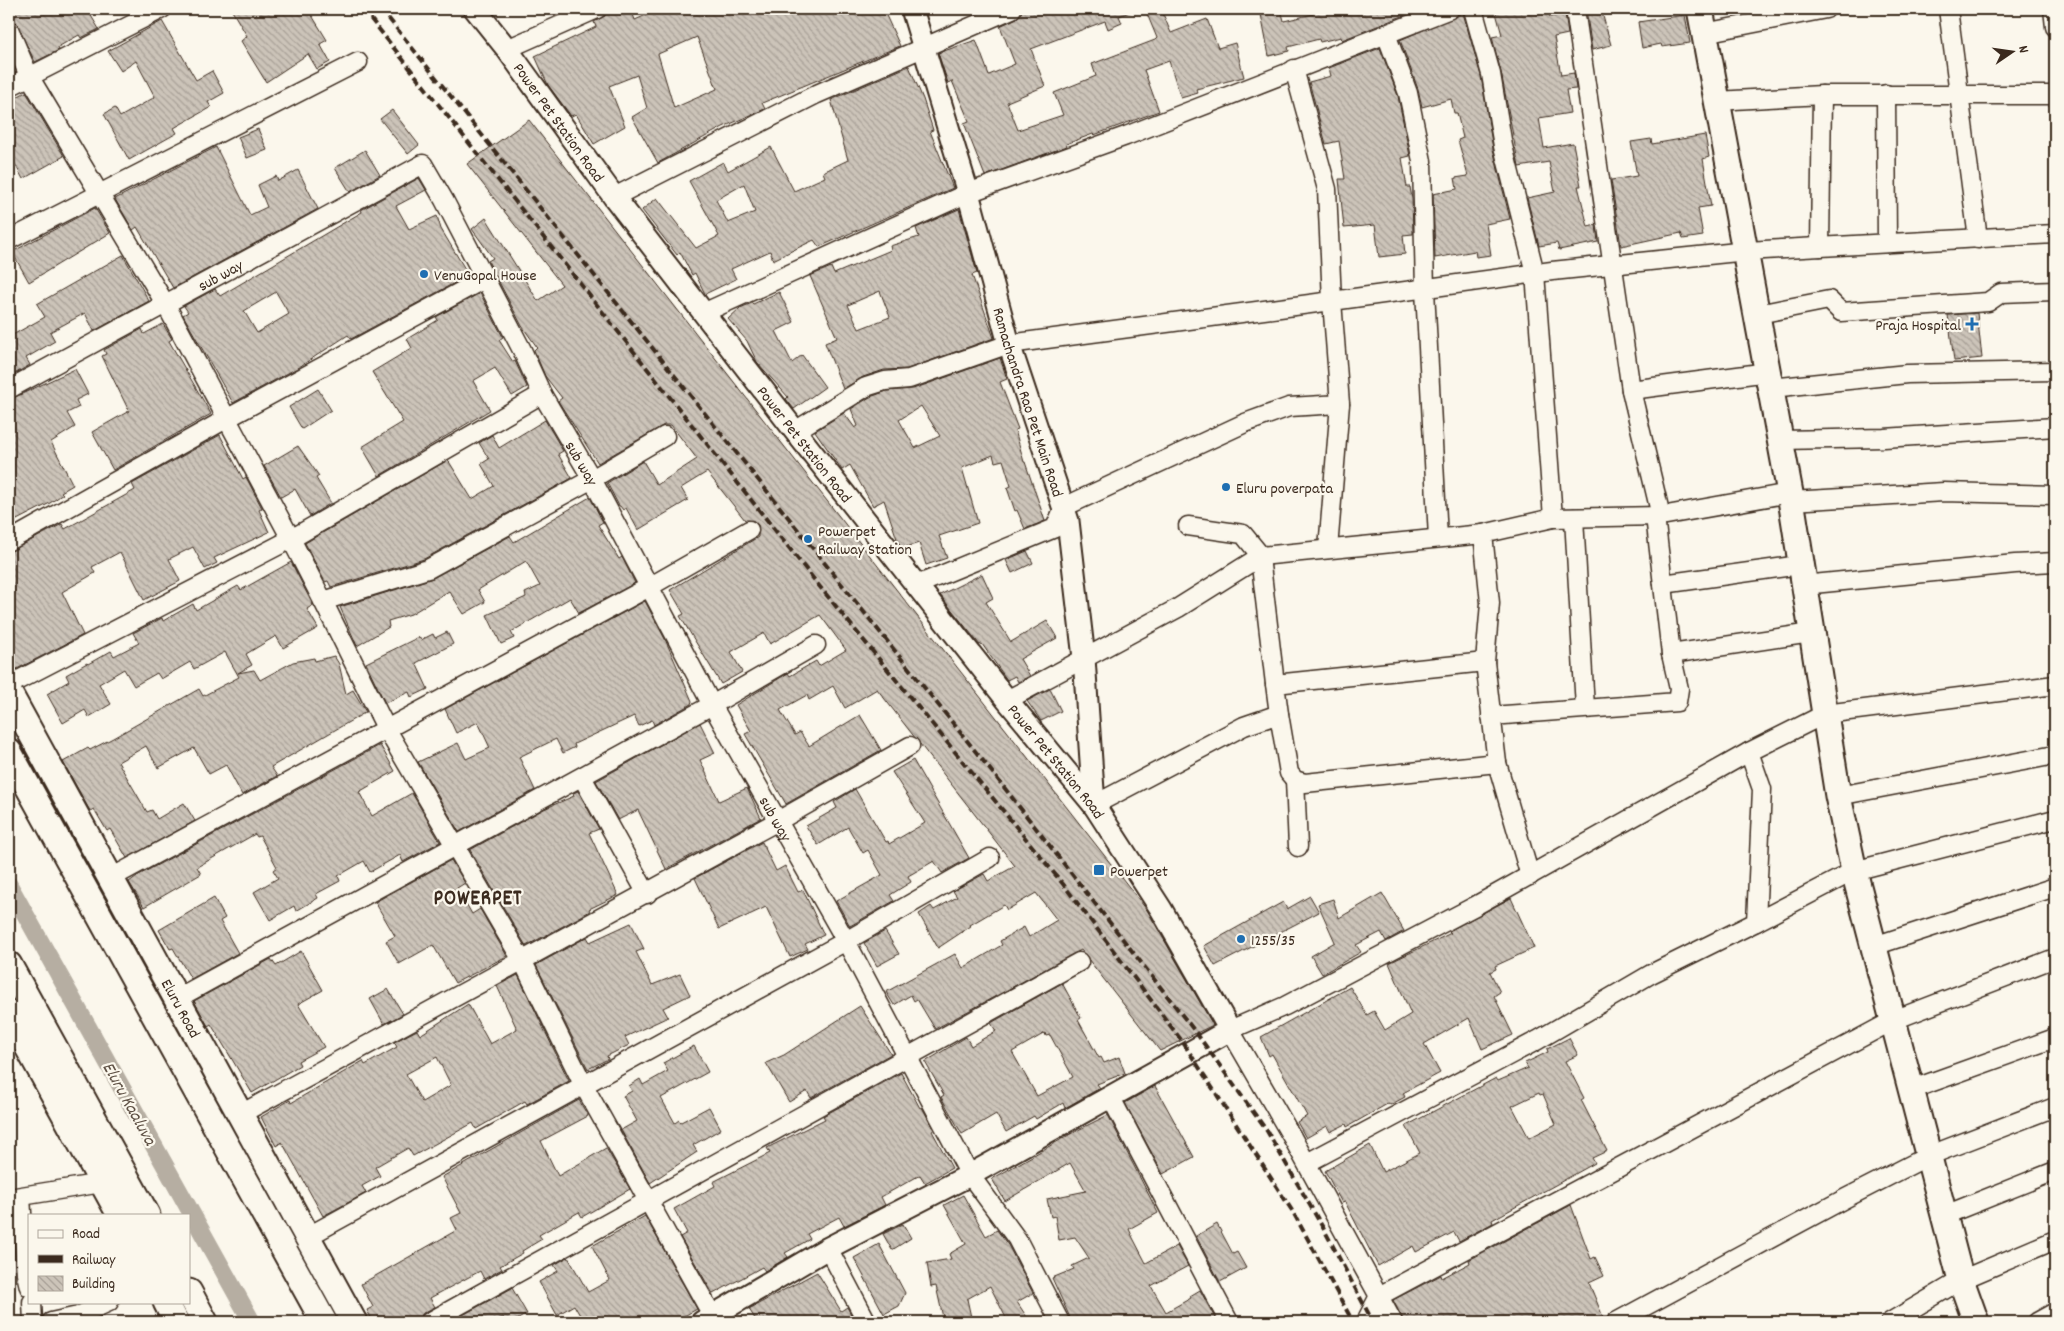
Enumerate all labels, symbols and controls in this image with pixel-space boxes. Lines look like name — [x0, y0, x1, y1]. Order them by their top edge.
north arrow — [1986, 28, 2036, 78]
text: N — [2012, 44, 2033, 55]
street label: Power Pet Station Road — [506, 59, 609, 188]
street label: sub way — [194, 255, 248, 298]
place label: VenuGopal House — [434, 265, 537, 288]
marker: VenuGopal House — [418, 268, 430, 280]
street label: Ramachandra Rao Pet Main Road — [986, 305, 1068, 500]
place label: Praja Hospital — [1875, 315, 1961, 338]
marker: Praja Hospital — [1965, 317, 1979, 331]
street label: Power Pet Station Road — [750, 382, 856, 509]
street label: sub way — [558, 437, 603, 491]
place label: Eluru poverpata — [1236, 478, 1333, 501]
marker: Eluru poverpata — [1220, 481, 1232, 493]
place label: Powerpet Railway Station — [818, 521, 912, 562]
marker: Powerpet Railway Station — [802, 533, 814, 545]
street label: Power Pet Station Road — [1001, 700, 1109, 824]
street label: sub way — [752, 793, 796, 847]
place label: Powerpet — [1110, 861, 1168, 884]
marker: Powerpet — [1092, 863, 1106, 877]
district label: POWERPET — [434, 885, 522, 915]
place label: 1255/35 — [1251, 930, 1295, 953]
marker: 1255/35 — [1235, 933, 1247, 945]
street label: Eluru Road — [154, 975, 205, 1043]
water label: Eluru Kaaluva — [95, 1058, 162, 1152]
legend — [28, 1214, 190, 1304]
text: Road — [72, 1224, 100, 1246]
text: Railway — [72, 1250, 116, 1272]
text: Building — [72, 1274, 115, 1296]

